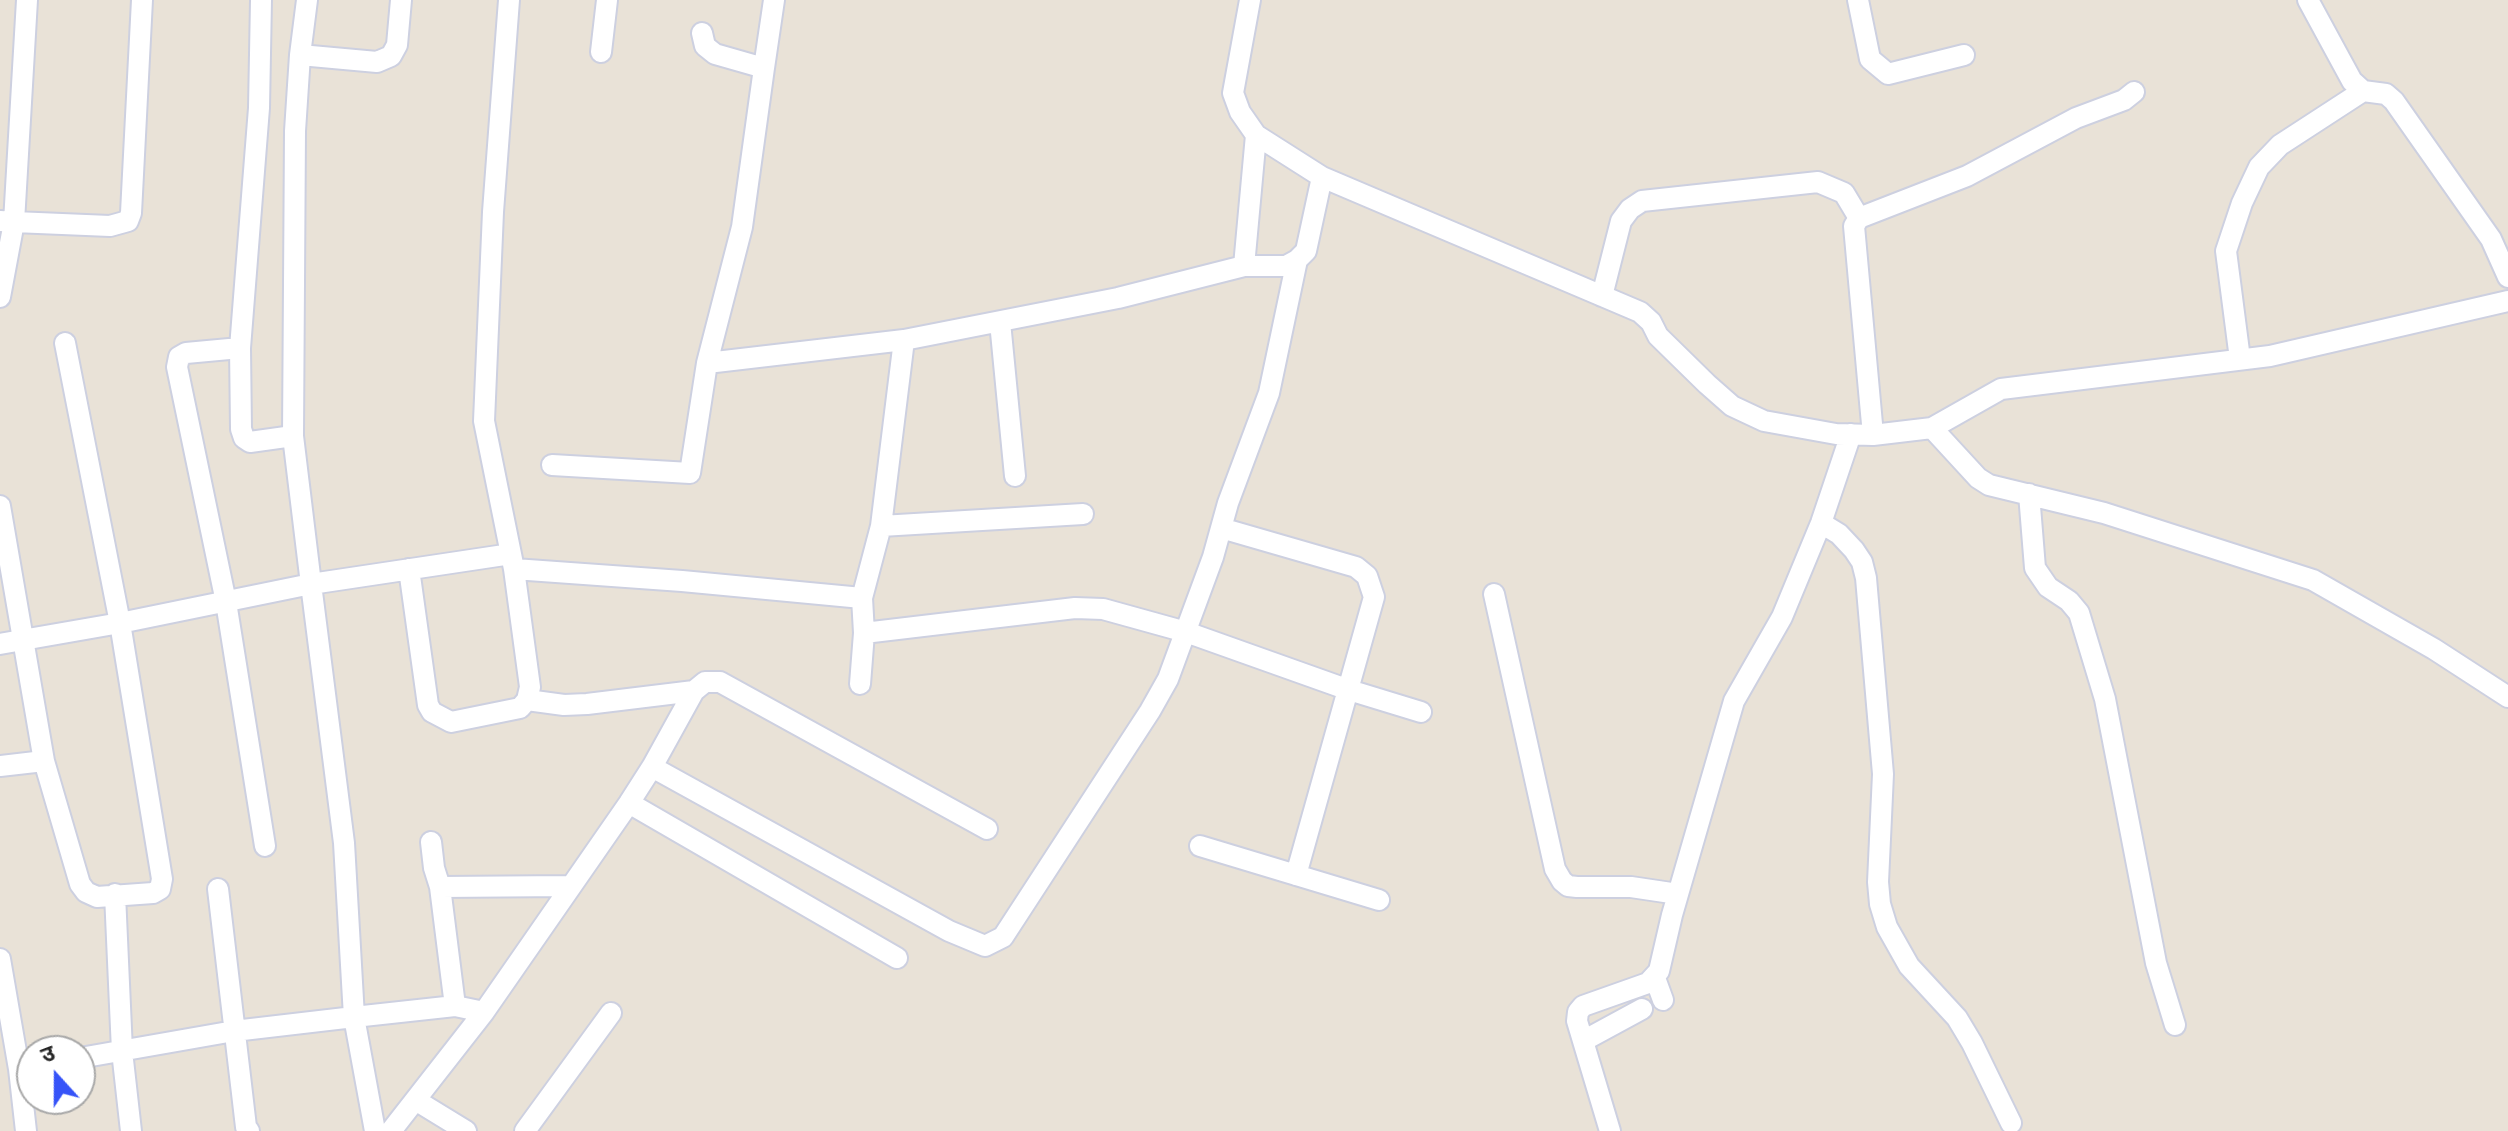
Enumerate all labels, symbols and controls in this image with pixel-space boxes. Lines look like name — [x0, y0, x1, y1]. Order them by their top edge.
north arrow — [16, 1035, 96, 1115]
text: उ — [37, 1040, 59, 1069]

